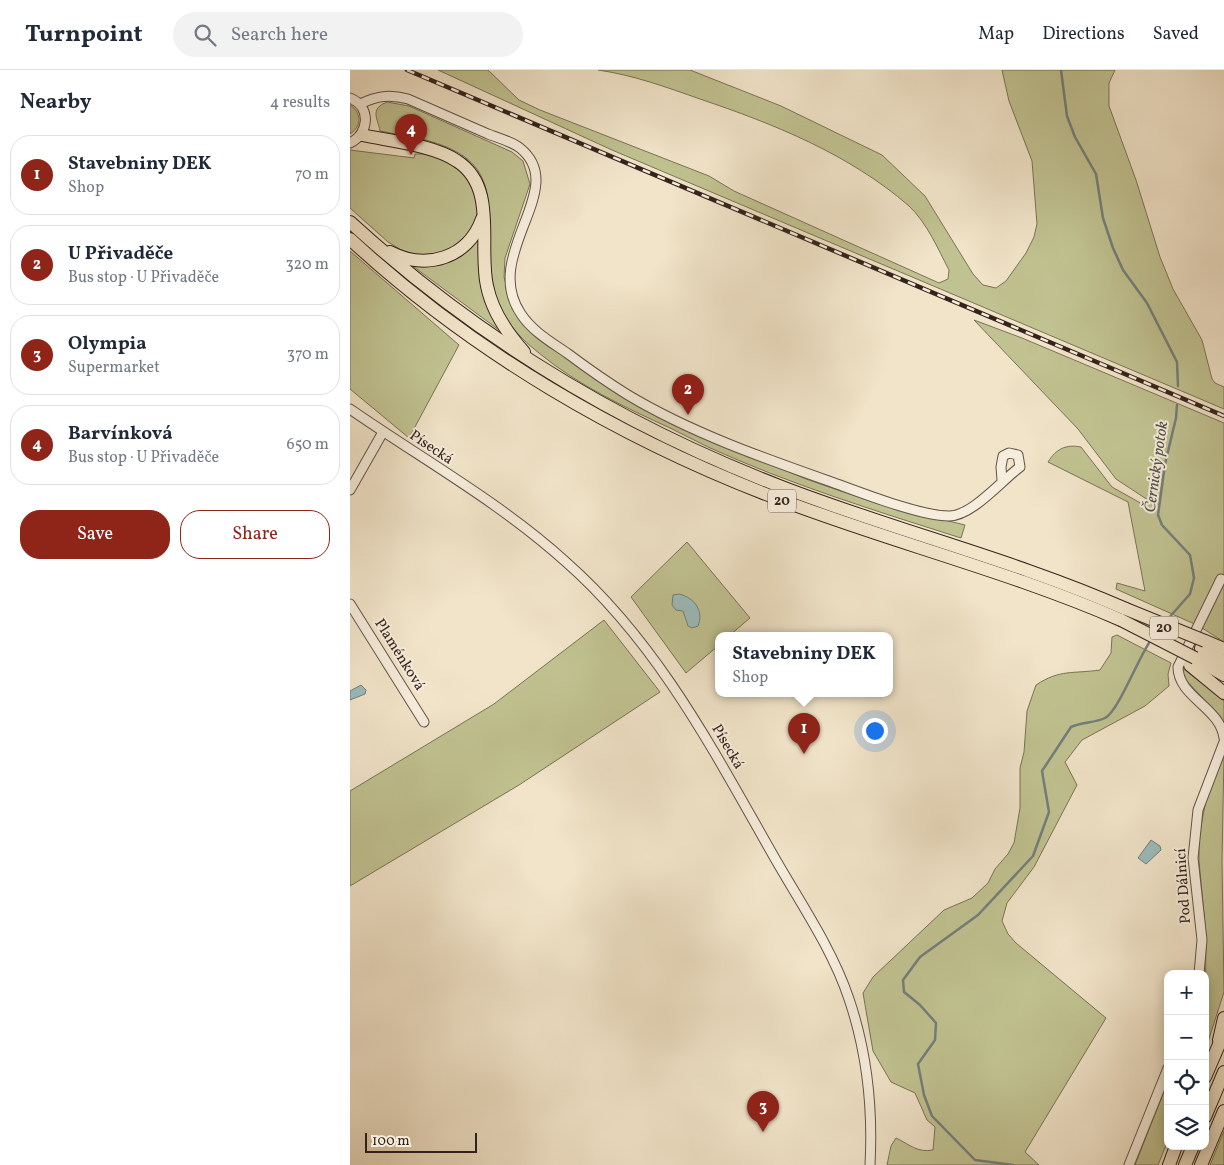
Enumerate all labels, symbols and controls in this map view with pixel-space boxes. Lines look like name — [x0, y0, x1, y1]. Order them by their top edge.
search box — [173, 12, 523, 57]
text: Turnpoint — [25, 18, 143, 52]
icon: search — [191, 21, 219, 49]
text: Search here — [231, 22, 328, 48]
text: Map — [978, 22, 1014, 47]
text: Directions — [1042, 22, 1125, 47]
text: Saved — [1153, 22, 1199, 47]
text: Nearby — [20, 88, 91, 117]
text: 4 results — [270, 92, 330, 114]
pin: 4 — [395, 114, 427, 155]
text: Stavebniny DEK — [68, 151, 212, 177]
text: 1 — [34, 164, 40, 186]
text: 70 m — [295, 164, 329, 186]
text: Shop — [68, 177, 104, 199]
text: U Přivaděče — [68, 241, 173, 267]
text: 2 — [33, 254, 41, 276]
text: 320 m — [285, 254, 329, 276]
text: Bus stop · U Přivaděče — [68, 267, 219, 289]
text: Olympia — [68, 331, 147, 357]
text: 3 — [33, 344, 41, 366]
text: 370 m — [287, 344, 329, 366]
text: Supermarket — [68, 357, 160, 379]
pin: 2 — [672, 374, 704, 415]
water label: Černický potok — [1139, 419, 1174, 514]
text: Barvínková — [68, 421, 173, 447]
street label: Písecká — [405, 426, 457, 470]
text: 4 — [32, 434, 42, 456]
text: 650 m — [287, 434, 329, 456]
text: Bus stop · U Přivaděče — [68, 447, 219, 469]
road number: 20 — [768, 490, 796, 512]
button: Save — [20, 510, 170, 559]
button: Share — [180, 510, 330, 559]
street label: Plaménková — [369, 615, 429, 695]
road number: 20 — [1150, 616, 1178, 640]
popup — [715, 632, 893, 697]
text: Stavebniny DEK — [732, 641, 876, 667]
text: Shop — [732, 667, 768, 689]
pin: 1 — [788, 713, 820, 754]
your location — [862, 718, 888, 744]
street label: Písecká — [706, 721, 748, 773]
street label: Pod Dálnicí — [1171, 847, 1197, 924]
map controls — [1164, 970, 1209, 1150]
button: + — [1164, 970, 1209, 1015]
button: − — [1164, 1015, 1209, 1060]
button: locate — [1164, 1060, 1209, 1105]
pin: 3 — [747, 1091, 779, 1132]
button: layers — [1164, 1105, 1209, 1150]
scale bar — [365, 1130, 478, 1153]
text: 100 m — [372, 1132, 410, 1151]

